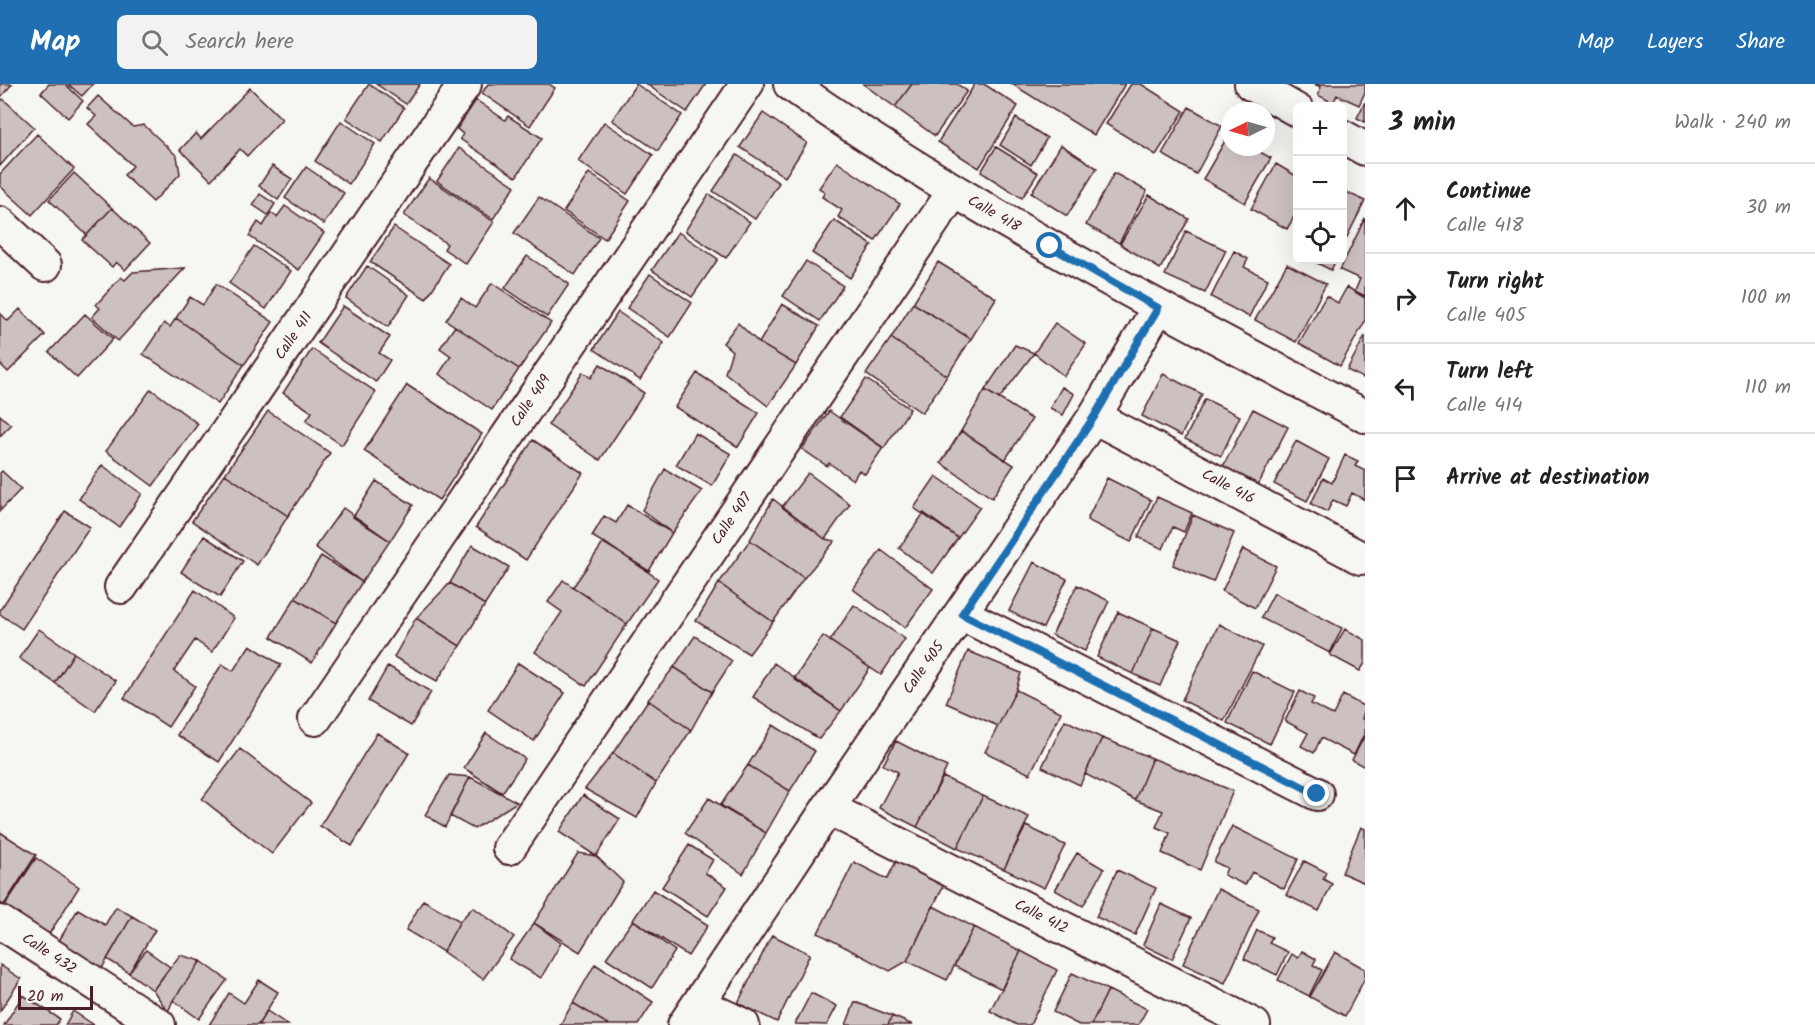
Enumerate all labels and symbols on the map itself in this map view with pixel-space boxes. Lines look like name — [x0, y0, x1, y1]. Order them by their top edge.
north arrow — [1221, 102, 1275, 156]
street label: Calle 418 — [963, 189, 1026, 239]
route start — [1036, 232, 1062, 258]
street label: Calle 411 — [269, 307, 319, 365]
street label: Calle 409 — [504, 369, 558, 432]
street label: Calle 416 — [1197, 463, 1259, 511]
street label: Calle 407 — [706, 487, 759, 550]
street label: Calle 405 — [897, 636, 952, 699]
route end — [1303, 780, 1329, 806]
street label: Calle 412 — [1010, 893, 1072, 941]
street label: Calle 432 — [17, 927, 81, 981]
scale bar — [18, 983, 93, 1010]

